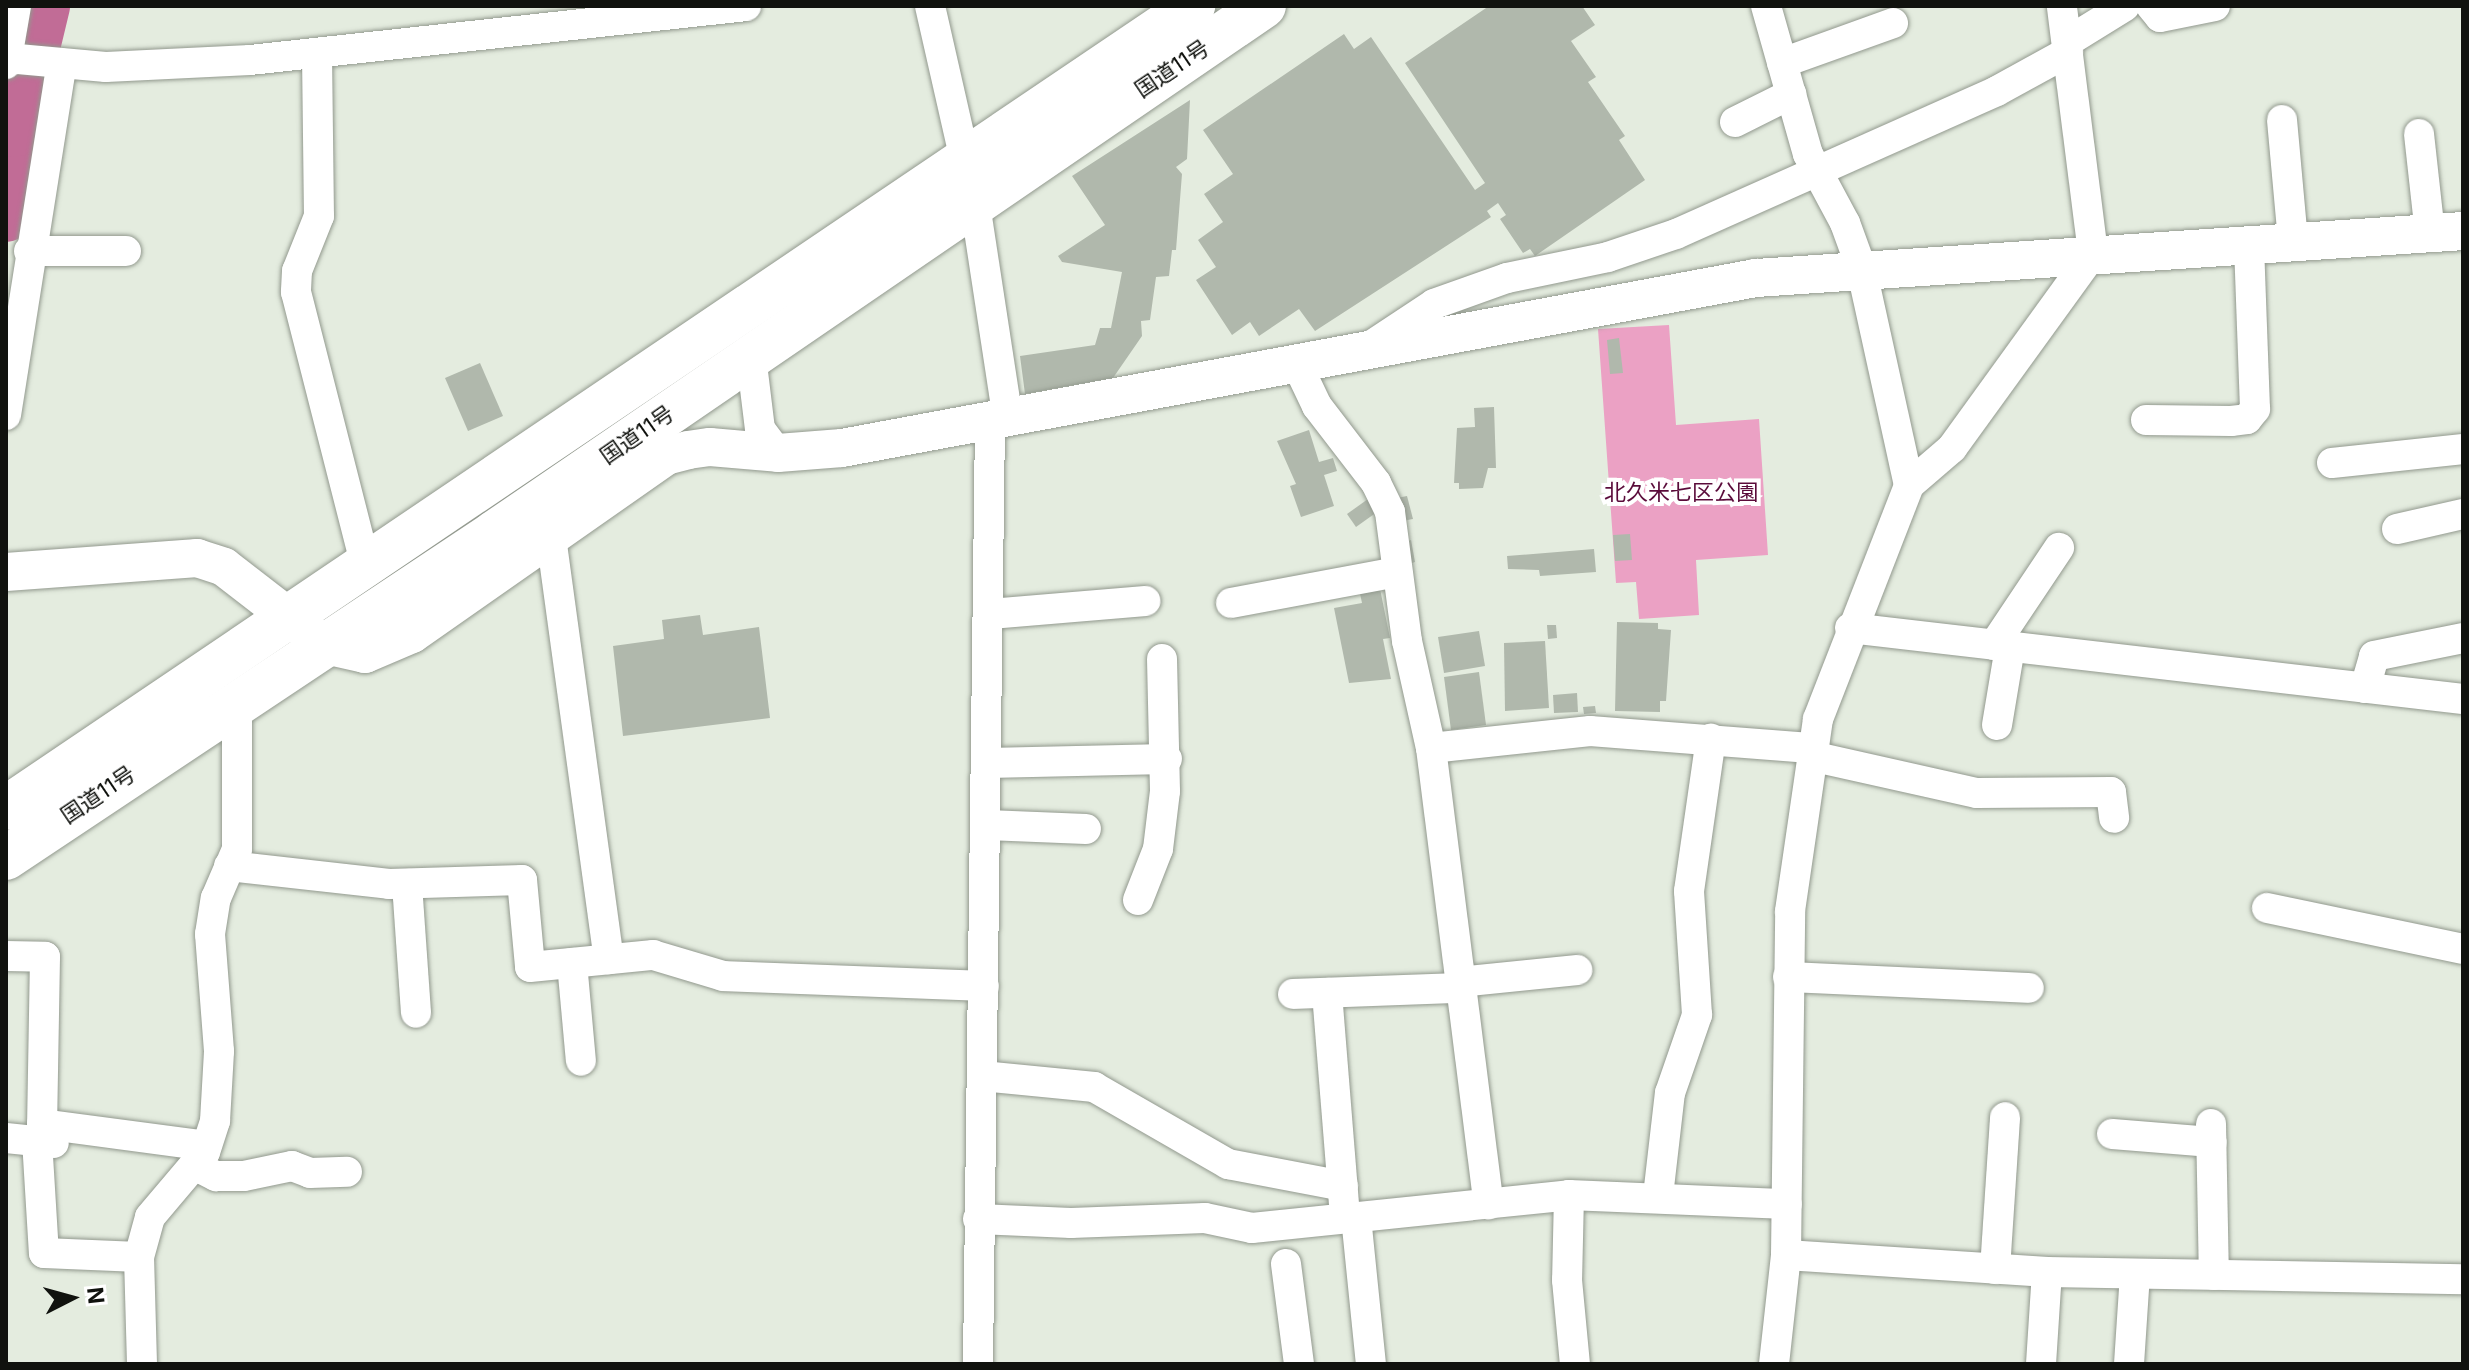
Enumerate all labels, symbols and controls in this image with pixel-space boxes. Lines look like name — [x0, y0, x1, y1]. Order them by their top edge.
street label: 国道11号 — [1130, 35, 1214, 103]
street label: 国道11号 — [595, 400, 679, 470]
park label: 北久米七区公園 — [1604, 480, 1758, 506]
street label: 国道11号 — [56, 761, 140, 829]
north arrow — [32, 1258, 112, 1338]
text: N — [82, 1286, 110, 1305]

